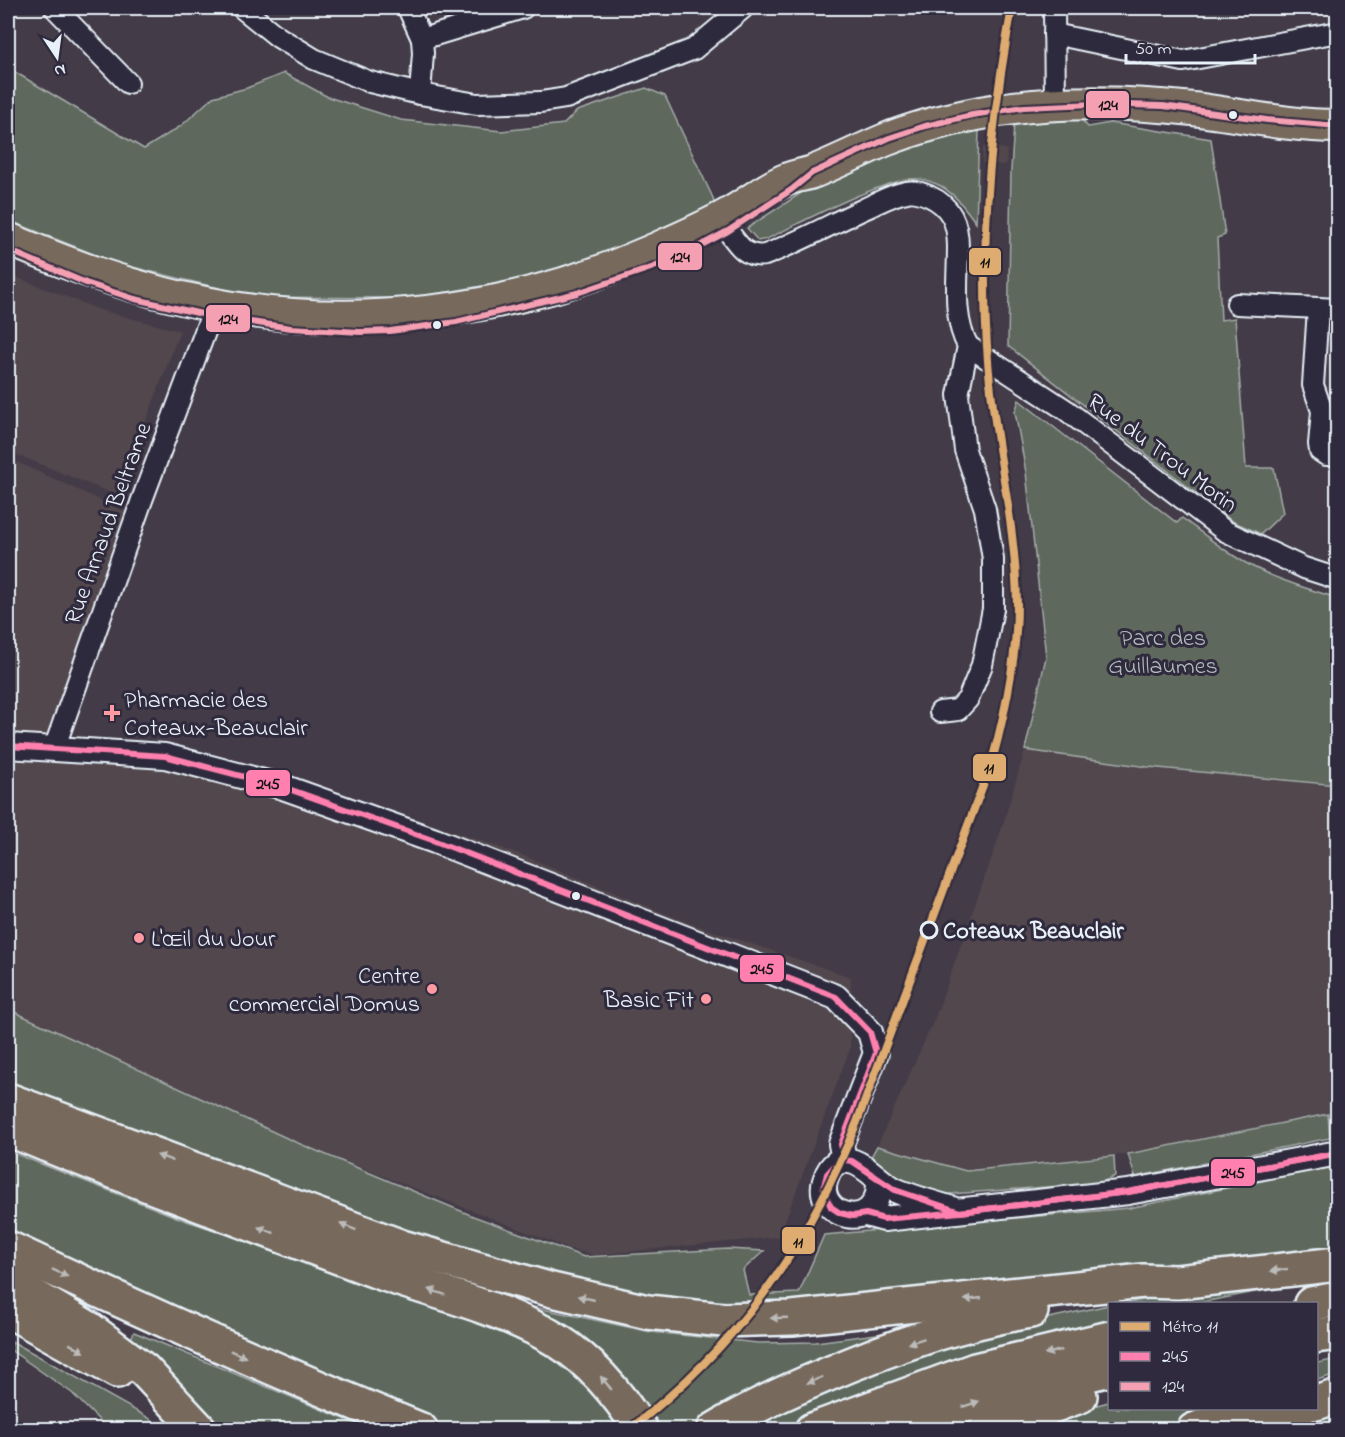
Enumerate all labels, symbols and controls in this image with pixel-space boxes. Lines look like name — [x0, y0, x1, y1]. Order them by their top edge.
north arrow — [27, 27, 87, 87]
scale bar — [1126, 27, 1255, 65]
text: 50 m — [1135, 37, 1172, 63]
text: N — [52, 57, 68, 83]
line badge: 124 — [1085, 90, 1130, 119]
text: 124 — [1098, 94, 1118, 118]
unlabelled marker — [1227, 109, 1239, 121]
line badge: 124 — [657, 242, 703, 271]
text: 124 — [670, 246, 690, 270]
line badge: 11 — [968, 247, 1002, 276]
text: 11 — [980, 251, 991, 275]
line badge: 124 — [205, 304, 251, 333]
text: 124 — [218, 308, 238, 332]
unlabelled marker — [431, 319, 443, 331]
street label: Rue du Trou Morin — [1079, 386, 1244, 522]
street label: Rue Arnaud Beltrame — [57, 418, 162, 630]
park label: Parc des Guillaumes — [1108, 622, 1218, 685]
place label: Pharmacie des Coteaux-Beauclair — [124, 684, 308, 747]
marker: Pharmacie des Coteaux-Beauclair — [105, 706, 119, 720]
line badge: 11 — [972, 753, 1007, 782]
text: 11 — [984, 757, 995, 781]
line badge: 245 — [245, 769, 291, 797]
text: 245 — [255, 773, 281, 797]
unlabelled marker — [570, 890, 582, 902]
place label: Coteaux Beauclair — [943, 915, 1124, 950]
marker: Coteaux Beauclair — [920, 921, 938, 939]
place label: L'Œil du Jour — [151, 923, 276, 958]
marker: L'Œil du Jour — [132, 931, 146, 945]
line badge: 245 — [739, 954, 785, 983]
text: 245 — [749, 958, 775, 982]
place label: Centre commercial Domus — [229, 960, 420, 1023]
marker: Centre commercial Domus — [425, 982, 439, 996]
place label: Basic Fit — [603, 984, 694, 1019]
marker: Basic Fit — [699, 992, 713, 1006]
one-way arrow — [156, 1153, 174, 1162]
line badge: 245 — [1210, 1158, 1256, 1187]
text: 245 — [1220, 1162, 1246, 1186]
one-way arrow — [338, 1221, 356, 1231]
one-way arrow — [256, 1224, 274, 1234]
line badge: 11 — [781, 1226, 816, 1255]
text: 11 — [793, 1231, 804, 1255]
one-way arrow — [1270, 1266, 1289, 1275]
one-way arrow — [52, 1268, 69, 1277]
one-way arrow — [428, 1286, 446, 1296]
one-way arrow — [576, 1292, 595, 1302]
one-way arrow — [963, 1294, 982, 1304]
legend — [1108, 1302, 1318, 1410]
one-way arrow — [769, 1314, 788, 1323]
text: Métro 11 — [1162, 1315, 1218, 1341]
one-way arrow — [907, 1337, 925, 1346]
one-way arrow — [69, 1343, 86, 1353]
text: 245 — [1162, 1345, 1189, 1371]
one-way arrow — [1043, 1347, 1062, 1357]
one-way arrow — [229, 1349, 246, 1358]
one-way arrow — [805, 1375, 823, 1385]
text: 124 — [1162, 1375, 1185, 1401]
one-way arrow — [600, 1376, 613, 1391]
one-way arrow — [962, 1398, 980, 1408]

